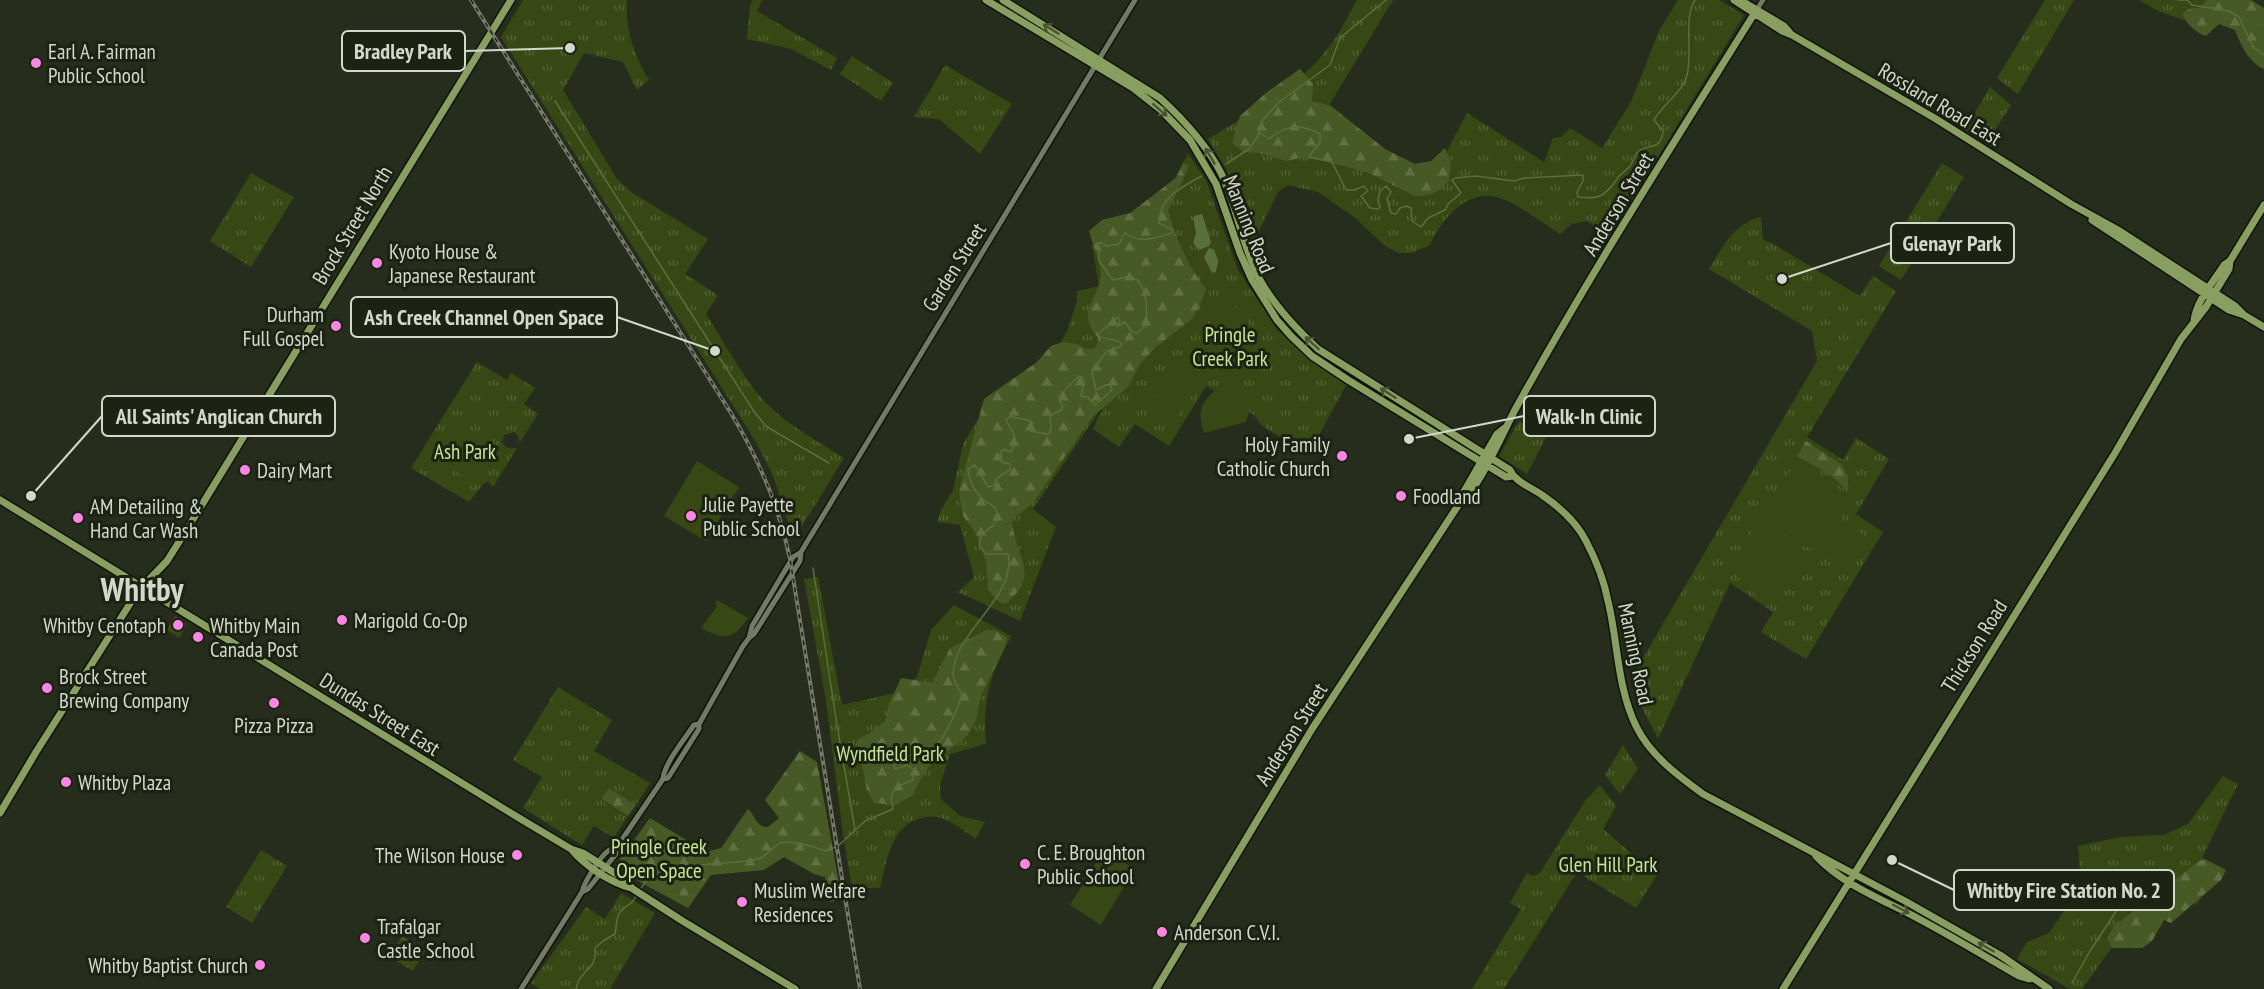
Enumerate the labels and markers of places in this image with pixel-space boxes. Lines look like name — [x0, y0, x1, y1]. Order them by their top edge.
callout: Bradley Park — [342, 31, 465, 71]
place label: Earl A. Fairman Public School — [48, 38, 156, 89]
marker: Earl A. Fairman Public School — [29, 56, 43, 70]
callout: Glenayr Park — [1891, 223, 2014, 263]
place label: Kyoto House & Japanese Restaurant — [388, 238, 536, 289]
marker: Kyoto House & Japanese Restaurant — [370, 256, 384, 270]
callout: Ash Creek Channel Open Space — [351, 297, 617, 337]
place label: Durham Full Gospel — [243, 301, 324, 352]
marker: Durham Full Gospel — [329, 319, 343, 333]
callout: All Saints' Anglican Church — [102, 396, 335, 436]
callout: Walk-In Clinic — [1524, 396, 1655, 436]
place label: Holy Family Catholic Church — [1217, 431, 1330, 482]
marker: Holy Family Catholic Church — [1335, 449, 1349, 463]
place label: Dairy Mart — [257, 457, 333, 484]
marker: Dairy Mart — [238, 463, 252, 477]
place label: Foodland — [1413, 483, 1481, 510]
marker: Foodland — [1394, 489, 1408, 503]
place label: Julie Payette Public School — [702, 491, 800, 542]
place label: AM Detailing & Hand Car Wash — [90, 493, 202, 544]
marker: Julie Payette Public School — [684, 509, 698, 523]
marker: AM Detailing & Hand Car Wash — [71, 511, 85, 525]
place label: Marigold Co-Op — [354, 607, 468, 634]
place label: Whitby Cenotaph — [43, 612, 166, 639]
place label: Whitby Main Canada Post — [210, 612, 300, 663]
marker: Marigold Co-Op — [335, 613, 349, 627]
marker: Whitby Cenotaph — [171, 618, 185, 632]
marker: Whitby Main Canada Post — [191, 630, 205, 644]
place label: Brock Street Brewing Company — [59, 663, 189, 714]
marker: Brock Street Brewing Company — [40, 681, 54, 695]
marker: Pizza Pizza — [267, 696, 281, 710]
place label: Pizza Pizza — [234, 712, 314, 739]
place label: Whitby Plaza — [78, 769, 171, 796]
marker: Whitby Plaza — [59, 775, 73, 789]
place label: C. E. Broughton Public School — [1037, 839, 1145, 890]
place label: The Wilson House — [375, 842, 505, 869]
marker: The Wilson House — [510, 848, 524, 862]
marker: C. E. Broughton Public School — [1018, 857, 1032, 871]
callout: Whitby Fire Station No. 2 — [1954, 870, 2174, 910]
place label: Muslim Welfare Residences — [754, 877, 866, 928]
marker: Muslim Welfare Residences — [735, 895, 749, 909]
place label: Trafalgar Castle School — [377, 913, 474, 964]
place label: Anderson C.V.I. — [1174, 919, 1280, 946]
marker: Anderson C.V.I. — [1155, 925, 1169, 939]
marker: Trafalgar Castle School — [358, 931, 372, 945]
place label: Whitby Baptist Church — [88, 952, 248, 979]
marker: Whitby Baptist Church — [253, 958, 267, 972]

